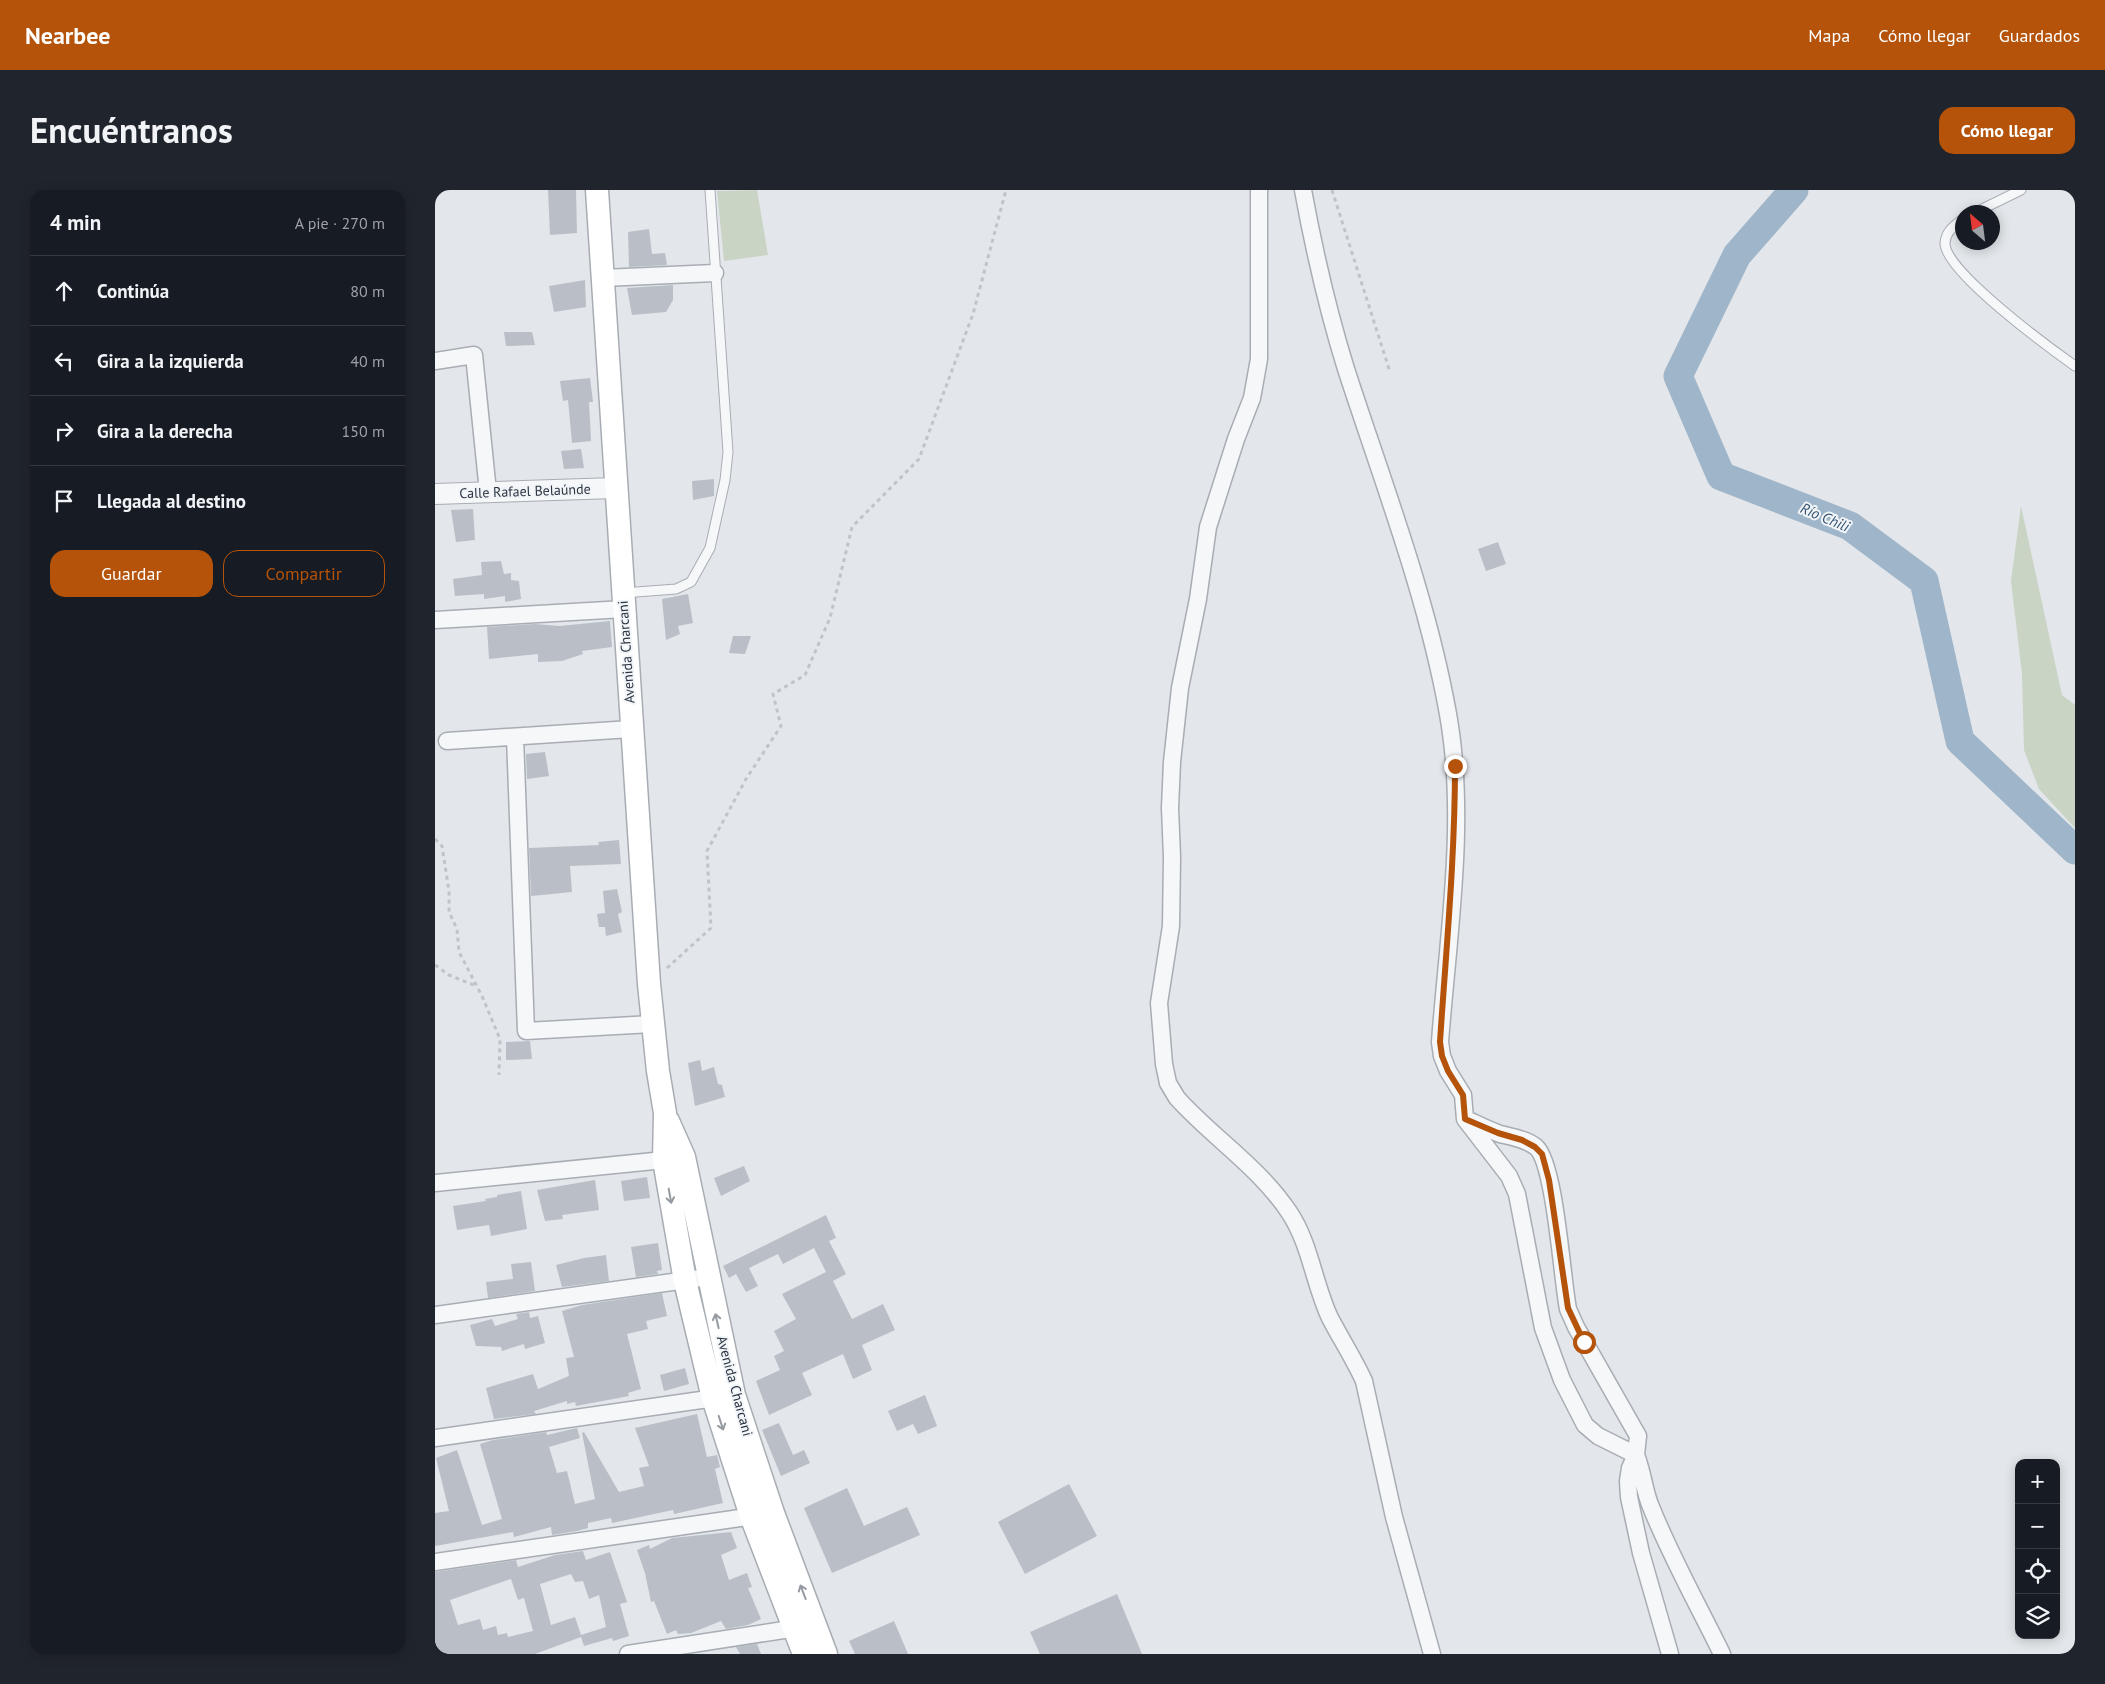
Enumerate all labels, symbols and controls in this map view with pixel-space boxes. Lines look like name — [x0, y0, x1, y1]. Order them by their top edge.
text: Nearbee — [25, 20, 110, 51]
text: Mapa — [1808, 24, 1850, 47]
text: Cómo llegar — [1878, 24, 1971, 47]
text: Guardados — [1999, 24, 2080, 47]
text: Encuéntranos — [30, 107, 233, 153]
button: Cómo llegar — [1939, 107, 2075, 154]
north arrow — [1955, 205, 2000, 250]
text: 4 min — [50, 209, 101, 236]
text: A pie · 270 m — [295, 213, 385, 233]
icon: ahead — [50, 277, 78, 305]
text: Continúa — [97, 279, 169, 303]
text: 80 m — [350, 281, 385, 301]
icon: left — [50, 347, 78, 375]
text: Gira a la izquierda — [97, 349, 244, 373]
text: 40 m — [350, 351, 385, 371]
icon: right — [50, 417, 78, 445]
text: Gira a la derecha — [97, 419, 233, 443]
text: 150 m — [342, 421, 385, 441]
street label: Calle Rafael Belaúnde — [459, 480, 591, 502]
icon: arrive — [50, 487, 78, 515]
text: Llegada al destino — [97, 489, 246, 513]
water label: Río Chili — [1798, 498, 1853, 536]
button: Guardar — [50, 550, 213, 597]
button: Compartir — [223, 550, 385, 597]
street label: Avenida Charcani — [613, 600, 639, 704]
route end — [1444, 755, 1467, 778]
one-way arrow — [666, 1188, 676, 1204]
one-way arrow — [712, 1313, 722, 1329]
route start — [1573, 1331, 1596, 1354]
street label: Avenida Charcani — [713, 1334, 757, 1438]
one-way arrow — [717, 1415, 726, 1430]
map controls — [2015, 1459, 2060, 1639]
button: + — [2015, 1459, 2060, 1504]
button: − — [2015, 1504, 2060, 1549]
button: locate — [2015, 1549, 2060, 1594]
one-way arrow — [798, 1585, 807, 1600]
button: layers — [2015, 1594, 2060, 1639]

